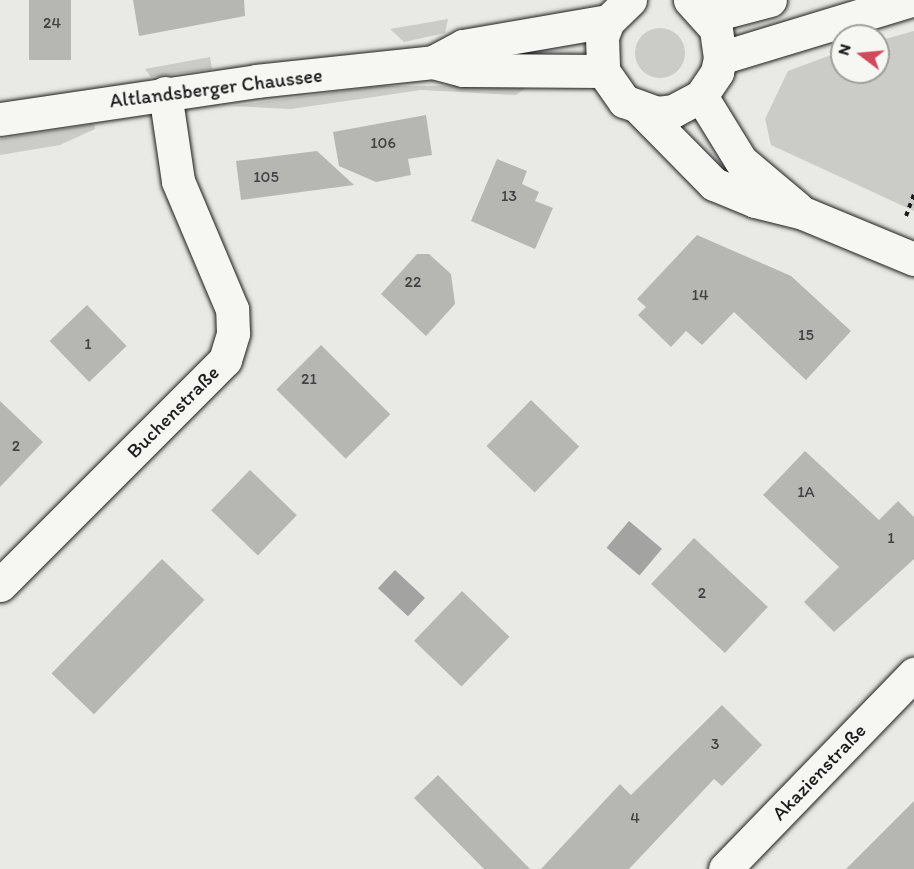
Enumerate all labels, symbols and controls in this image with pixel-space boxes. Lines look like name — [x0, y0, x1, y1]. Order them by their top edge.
house number: 24 — [43, 13, 61, 33]
north arrow — [830, 24, 890, 84]
text: N — [834, 42, 855, 57]
street label: Altlandsberger Chaussee — [108, 63, 324, 113]
house number: 106 — [370, 133, 396, 153]
house number: 105 — [253, 167, 279, 187]
house number: 13 — [501, 186, 517, 206]
house number: 22 — [405, 272, 421, 292]
house number: 14 — [691, 285, 709, 305]
house number: 15 — [798, 325, 814, 345]
house number: 1 — [84, 334, 92, 354]
street label: Buchenstraße — [122, 361, 224, 463]
house number: 21 — [301, 369, 317, 389]
house number: 2 — [12, 436, 20, 456]
house number: 1A — [797, 482, 815, 502]
house number: 1 — [887, 528, 895, 548]
house number: 2 — [698, 583, 706, 603]
street label: Akazienstraße — [767, 719, 871, 825]
house number: 3 — [711, 734, 719, 754]
house number: 4 — [630, 808, 640, 828]

